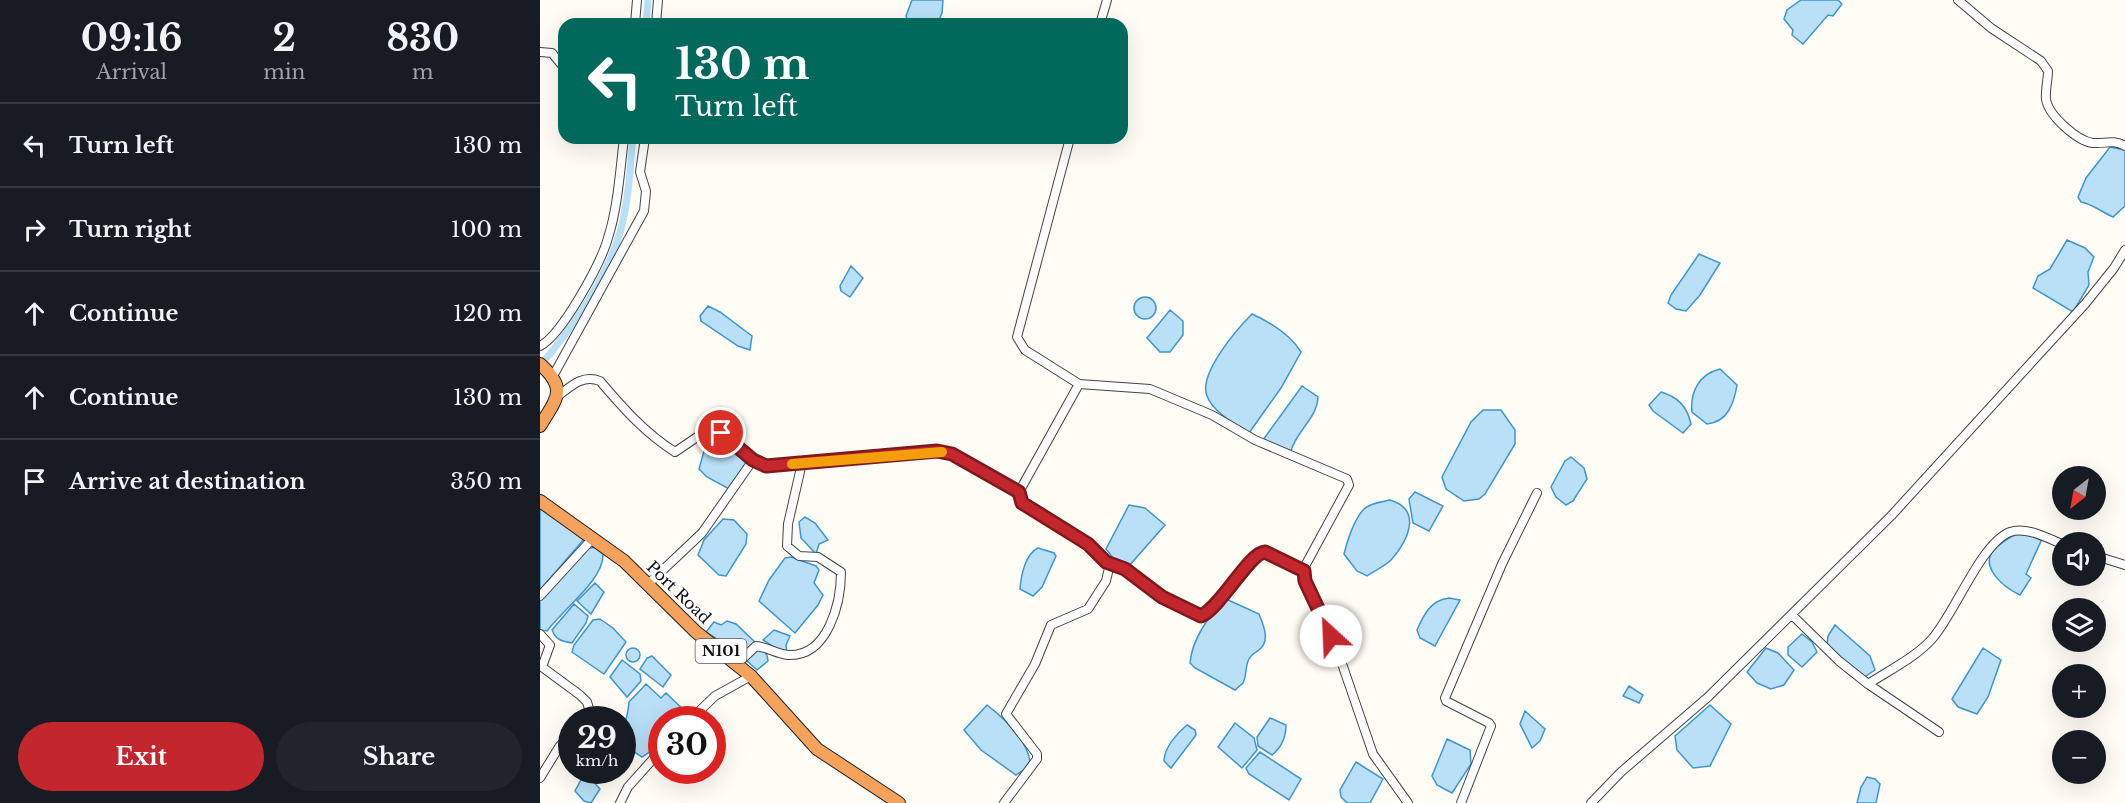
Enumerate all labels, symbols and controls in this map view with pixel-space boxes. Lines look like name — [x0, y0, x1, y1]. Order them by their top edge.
text: 09:16 — [81, 16, 182, 61]
text: 2 — [273, 16, 296, 61]
text: 830 — [386, 16, 459, 61]
text: 130 m — [675, 38, 809, 90]
icon: left — [576, 42, 654, 120]
text: Arrival — [96, 60, 167, 84]
text: min — [263, 60, 305, 84]
text: m — [412, 60, 433, 84]
text: Turn left — [675, 90, 798, 123]
icon: left — [18, 129, 51, 162]
text: Turn left — [69, 132, 174, 159]
text: 130 m — [453, 132, 522, 159]
icon: right — [18, 213, 51, 246]
text: Turn right — [69, 216, 191, 243]
text: 100 m — [451, 216, 522, 243]
icon: ahead — [18, 297, 51, 330]
text: Continue — [69, 300, 178, 327]
text: 120 m — [453, 300, 522, 327]
icon: ahead — [18, 381, 51, 414]
text: Continue — [69, 384, 178, 411]
text: 130 m — [453, 384, 522, 411]
pin — [695, 407, 746, 458]
icon: arrive — [704, 416, 737, 449]
icon: arrive — [18, 465, 51, 498]
north arrow — [2052, 466, 2106, 520]
map controls — [2052, 466, 2106, 784]
text: Arrive at destination — [69, 468, 306, 495]
text: 350 m — [450, 468, 522, 495]
button: sound — [2052, 532, 2106, 586]
street label: Port Road — [643, 556, 716, 628]
button: layers — [2052, 598, 2106, 652]
position arrow — [1299, 604, 1363, 668]
road number: N101 — [696, 639, 747, 663]
button: + — [2052, 664, 2106, 718]
speed limit sign: 30 — [648, 706, 726, 784]
text: 29 — [577, 719, 617, 756]
button: Exit — [18, 722, 264, 791]
button: Share — [276, 722, 522, 791]
button: − — [2052, 730, 2106, 784]
text: km/h — [576, 751, 618, 770]

